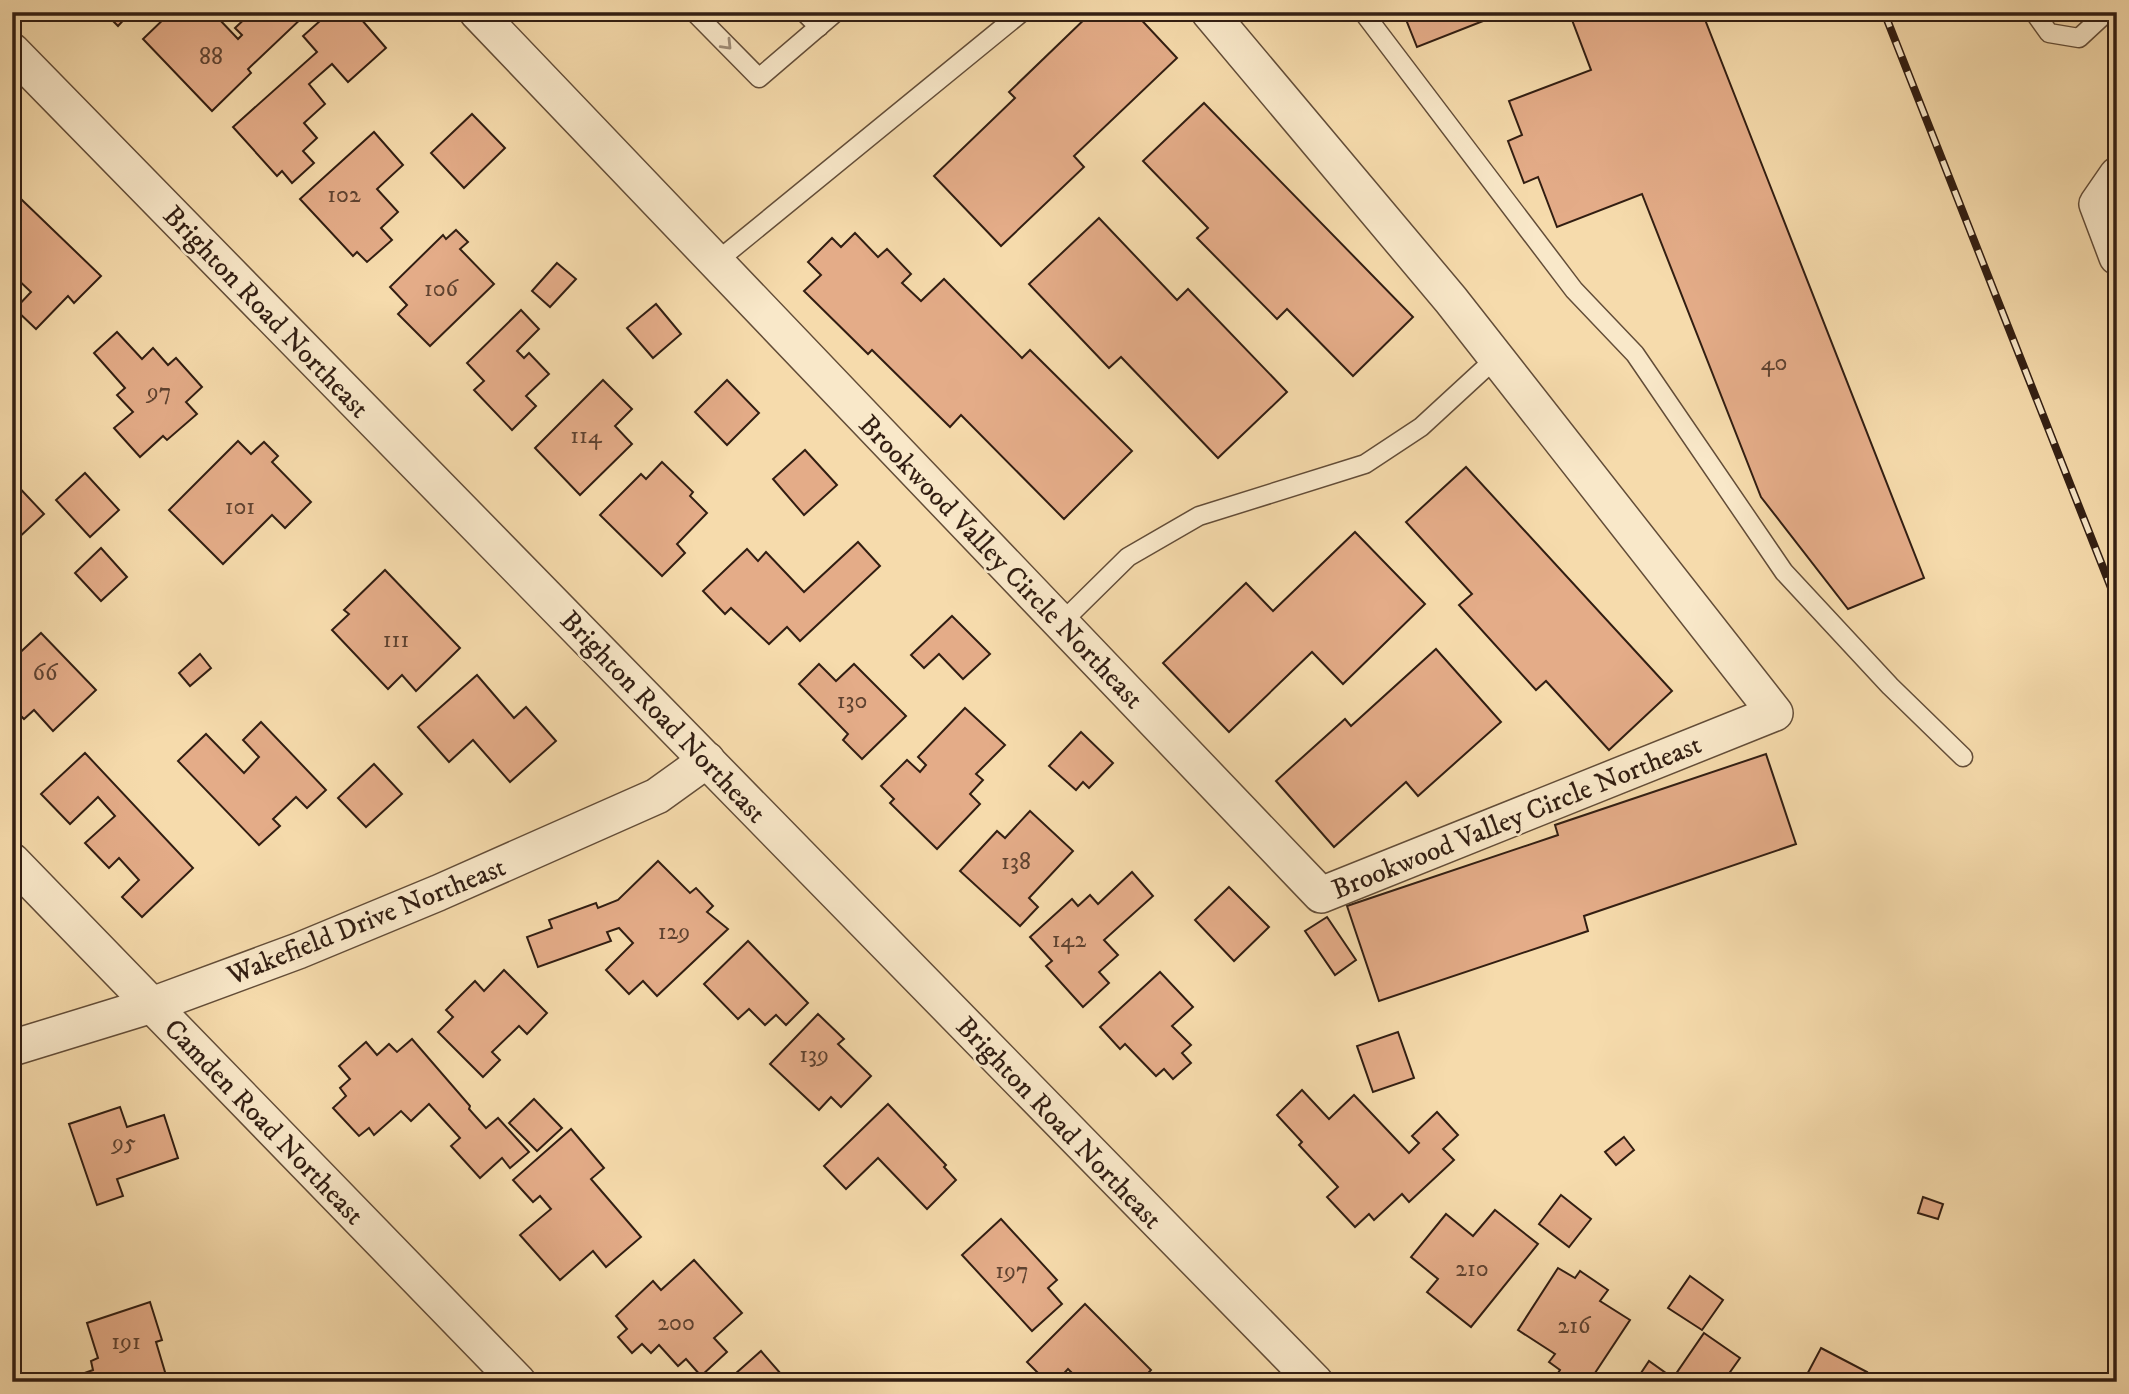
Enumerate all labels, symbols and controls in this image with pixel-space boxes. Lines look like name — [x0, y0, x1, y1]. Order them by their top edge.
one-way arrow — [718, 37, 731, 50]
house number: 88 — [199, 42, 223, 72]
house number: 102 — [327, 180, 361, 210]
street label: Brighton Road Northeast — [155, 198, 377, 426]
house number: 106 — [424, 274, 460, 304]
house number: 40 — [1761, 348, 1787, 378]
house number: 97 — [146, 377, 171, 407]
street label: Brookwood Valley Circle Northeast — [851, 408, 1151, 716]
house number: 114 — [570, 421, 603, 451]
house number: 101 — [225, 492, 255, 522]
street label: Brighton Road Northeast — [552, 603, 774, 831]
house number: 111 — [383, 625, 409, 655]
house number: 66 — [33, 658, 59, 688]
house number: 130 — [837, 686, 867, 716]
street label: Brookwood Valley Circle Northeast — [1327, 727, 1706, 908]
house number: 138 — [1001, 847, 1031, 877]
street label: Wakefield Drive Northeast — [221, 850, 511, 994]
house number: 129 — [658, 917, 690, 947]
house number: 142 — [1052, 925, 1086, 955]
street label: Brighton Road Northeast — [948, 1009, 1170, 1237]
street label: Camden Road Northeast — [156, 1012, 371, 1233]
house number: 139 — [799, 1040, 829, 1070]
house number: 95 — [111, 1128, 136, 1158]
house number: 210 — [1455, 1254, 1489, 1284]
house number: 197 — [995, 1256, 1029, 1286]
house number: 200 — [657, 1308, 695, 1338]
house number: 216 — [1558, 1311, 1592, 1341]
house number: 191 — [111, 1327, 141, 1357]

